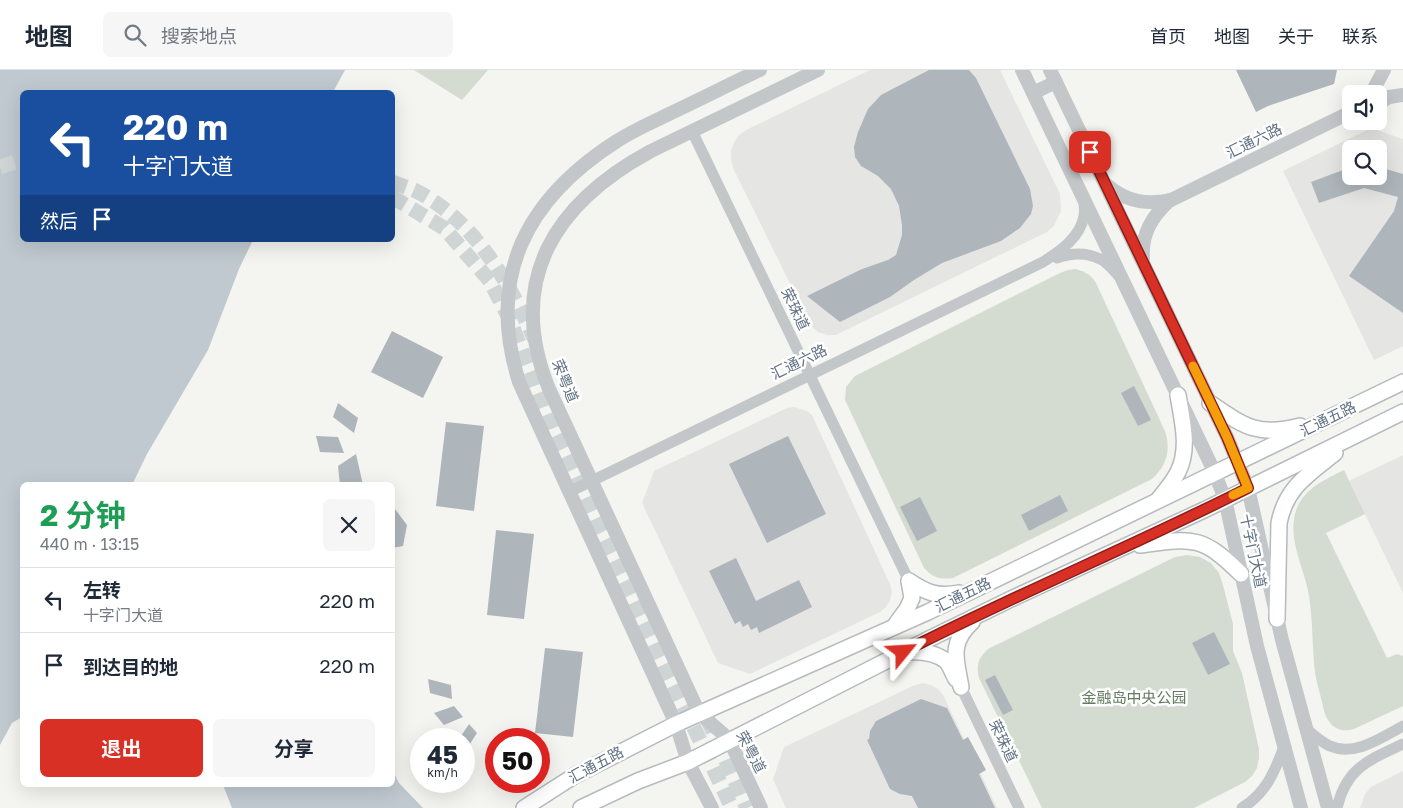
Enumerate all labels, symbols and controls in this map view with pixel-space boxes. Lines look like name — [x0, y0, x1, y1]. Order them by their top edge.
search box — [103, 12, 453, 57]
text: 地图 — [25, 21, 73, 50]
icon: search — [121, 21, 149, 49]
text: 搜索地点 — [161, 24, 237, 47]
text: 首页 — [1150, 25, 1186, 47]
text: 地图 — [1214, 25, 1250, 47]
text: 关于 — [1278, 25, 1314, 47]
text: 联系 — [1342, 25, 1378, 47]
map controls — [1342, 85, 1387, 185]
button: sound — [1342, 85, 1387, 130]
text: 220 m — [123, 106, 228, 148]
icon: left — [40, 110, 105, 175]
street label: 汇通六路 — [1223, 119, 1284, 161]
pin — [1069, 131, 1111, 173]
icon: arrive — [1076, 138, 1104, 166]
button: search — [1342, 140, 1387, 185]
text: 十字门大道 — [123, 152, 233, 179]
icon: arrive — [88, 205, 116, 233]
text: 然后 — [40, 209, 78, 232]
street label: 荣珠道 — [778, 284, 814, 333]
street label: 汇通六路 — [768, 340, 829, 382]
street label: 荣粤道 — [549, 356, 583, 405]
street label: 汇通五路 — [1297, 397, 1358, 439]
text: 2 分钟 — [40, 497, 126, 533]
button: close — [323, 499, 375, 551]
street label: 十字门大道 — [1237, 512, 1271, 589]
text: 440 m · 13:15 — [40, 534, 139, 554]
street label: 汇通五路 — [932, 573, 993, 615]
text: 左转 — [83, 578, 121, 601]
icon: left — [40, 586, 68, 614]
text: 220 m — [320, 589, 375, 612]
text: 十字门大道 — [83, 605, 163, 625]
position arrow — [876, 625, 928, 677]
icon: arrive — [40, 651, 68, 679]
text: 220 m — [320, 654, 375, 677]
text: 到达目的地 — [83, 655, 178, 678]
park label: 金融岛中央公园 — [1081, 688, 1187, 706]
street label: 荣珠道 — [986, 716, 1022, 765]
button: 退出 — [40, 719, 203, 777]
button: 分享 — [213, 719, 375, 777]
street label: 荣粤道 — [733, 727, 770, 776]
speed limit sign: 50 — [485, 728, 550, 793]
text: 45 — [427, 739, 458, 770]
street label: 汇通五路 — [565, 742, 626, 786]
text: km/h — [427, 765, 458, 780]

